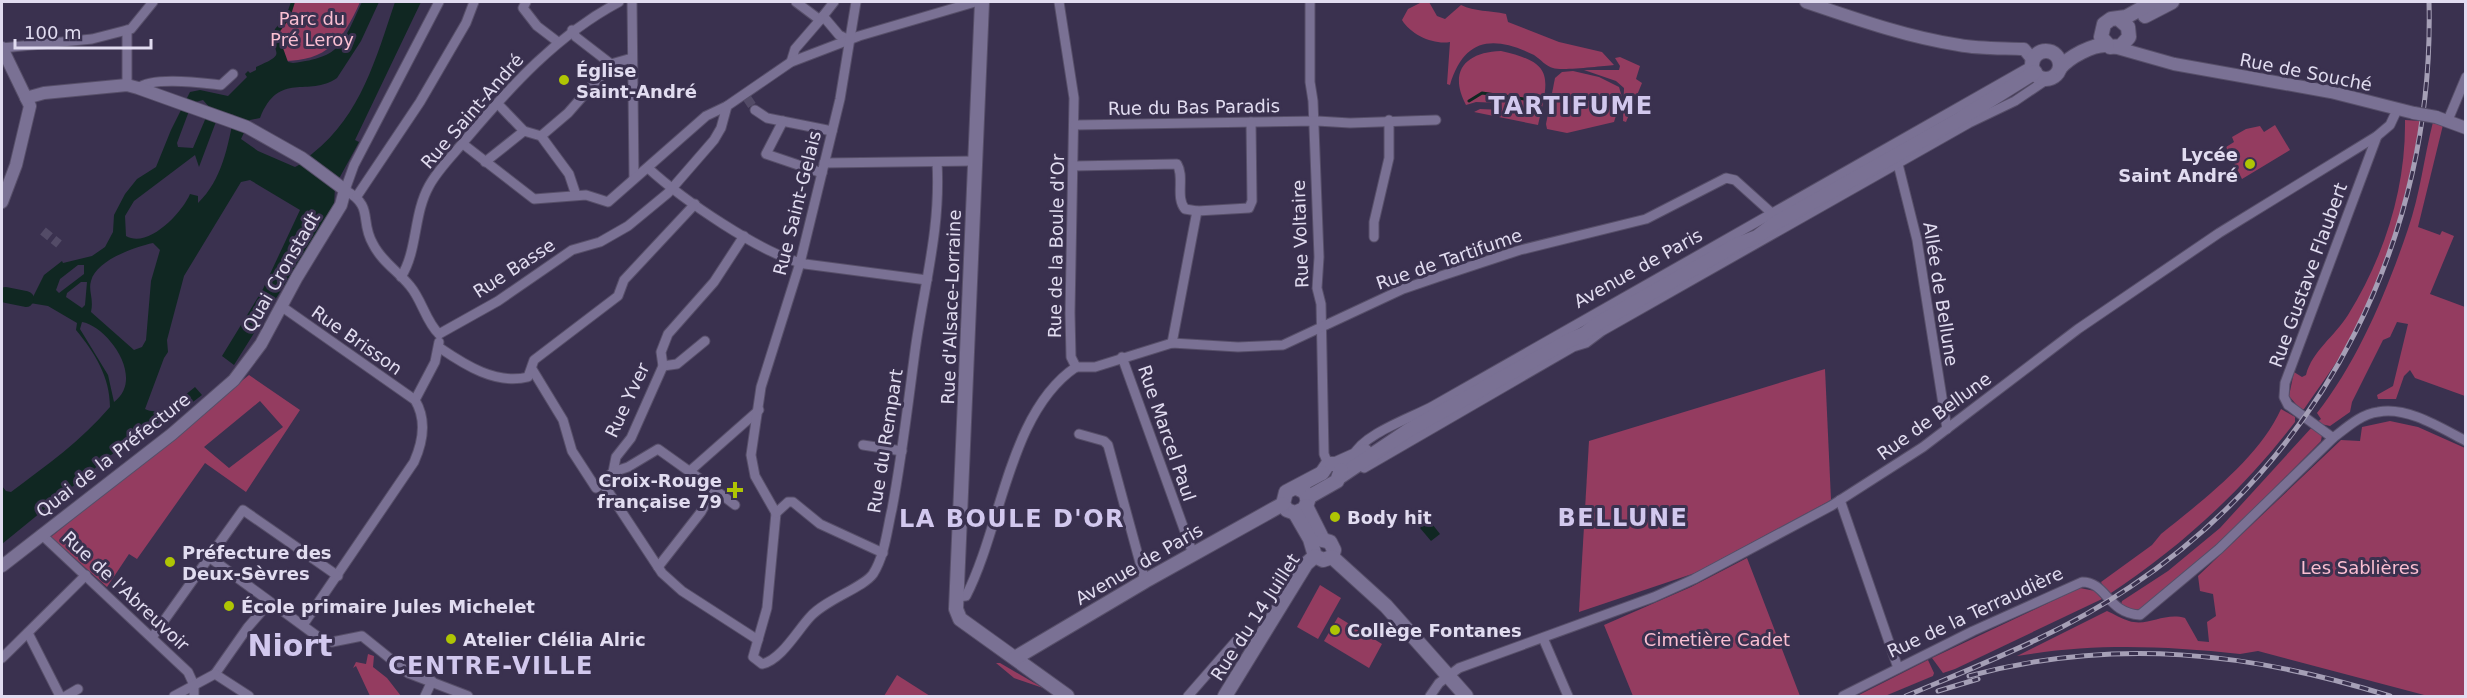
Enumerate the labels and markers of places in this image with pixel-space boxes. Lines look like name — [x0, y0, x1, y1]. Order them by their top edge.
place label: Église Saint-André — [576, 60, 697, 102]
marker: Église Saint-André — [557, 73, 571, 87]
place label: Lycée Saint André — [2118, 144, 2238, 186]
marker: Lycée Saint André — [2243, 157, 2257, 171]
place label: Croix-Rouge française 79 — [597, 470, 722, 512]
marker: Croix-Rouge française 79 — [726, 481, 744, 499]
place label: Body hit — [1347, 507, 1432, 528]
marker: Body hit — [1328, 510, 1342, 524]
place label: Préfecture des Deux-Sèvres — [182, 542, 332, 584]
marker: Préfecture des Deux-Sèvres — [163, 555, 177, 569]
place label: École primaire Jules Michelet — [241, 596, 535, 617]
marker: École primaire Jules Michelet — [222, 599, 236, 613]
place label: Collège Fontanes — [1347, 620, 1522, 641]
marker: Collège Fontanes — [1328, 623, 1342, 637]
place label: Atelier Clélia Alric — [463, 629, 646, 650]
marker: Atelier Clélia Alric — [444, 632, 458, 646]

